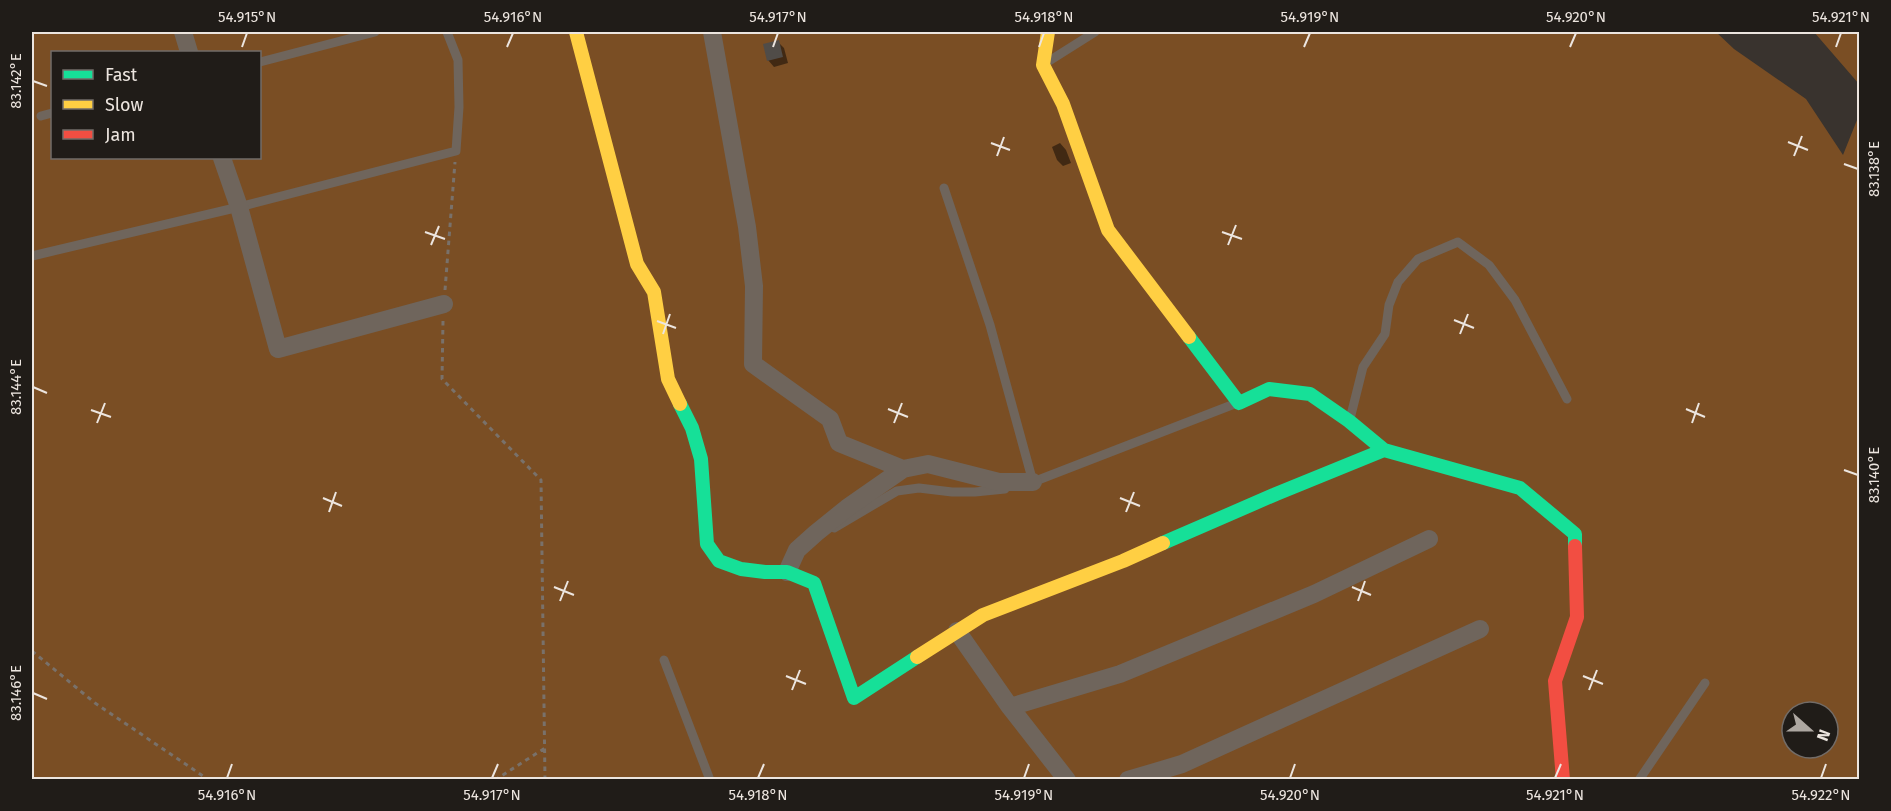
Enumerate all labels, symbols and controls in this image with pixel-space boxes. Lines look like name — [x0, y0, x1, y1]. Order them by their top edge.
text: 54.915°N — [218, 8, 276, 26]
text: 54.916°N — [484, 8, 542, 26]
text: 54.917°N — [749, 8, 807, 26]
text: 54.918°N — [1014, 8, 1074, 26]
text: 54.919°N — [1281, 8, 1339, 26]
text: 54.920°N — [1546, 8, 1606, 26]
text: 54.921°N — [1812, 8, 1870, 26]
legend — [51, 51, 261, 159]
text: 83.142°E — [7, 53, 25, 109]
text: Fast — [105, 64, 138, 86]
text: Slow — [105, 94, 144, 116]
text: Jam — [105, 124, 136, 146]
text: 83.138°E — [1865, 141, 1883, 197]
text: 83.144°E — [7, 359, 25, 415]
text: 83.140°E — [1865, 447, 1883, 503]
text: 83.146°E — [7, 665, 25, 721]
north arrow — [1780, 700, 1840, 760]
text: N — [1813, 727, 1834, 744]
text: 54.916°N — [198, 786, 256, 804]
text: 54.917°N — [463, 786, 521, 804]
text: 54.918°N — [728, 786, 788, 804]
text: 54.919°N — [995, 786, 1053, 804]
text: 54.920°N — [1260, 786, 1320, 804]
text: 54.921°N — [1526, 786, 1584, 804]
text: 54.922°N — [1791, 786, 1851, 804]

